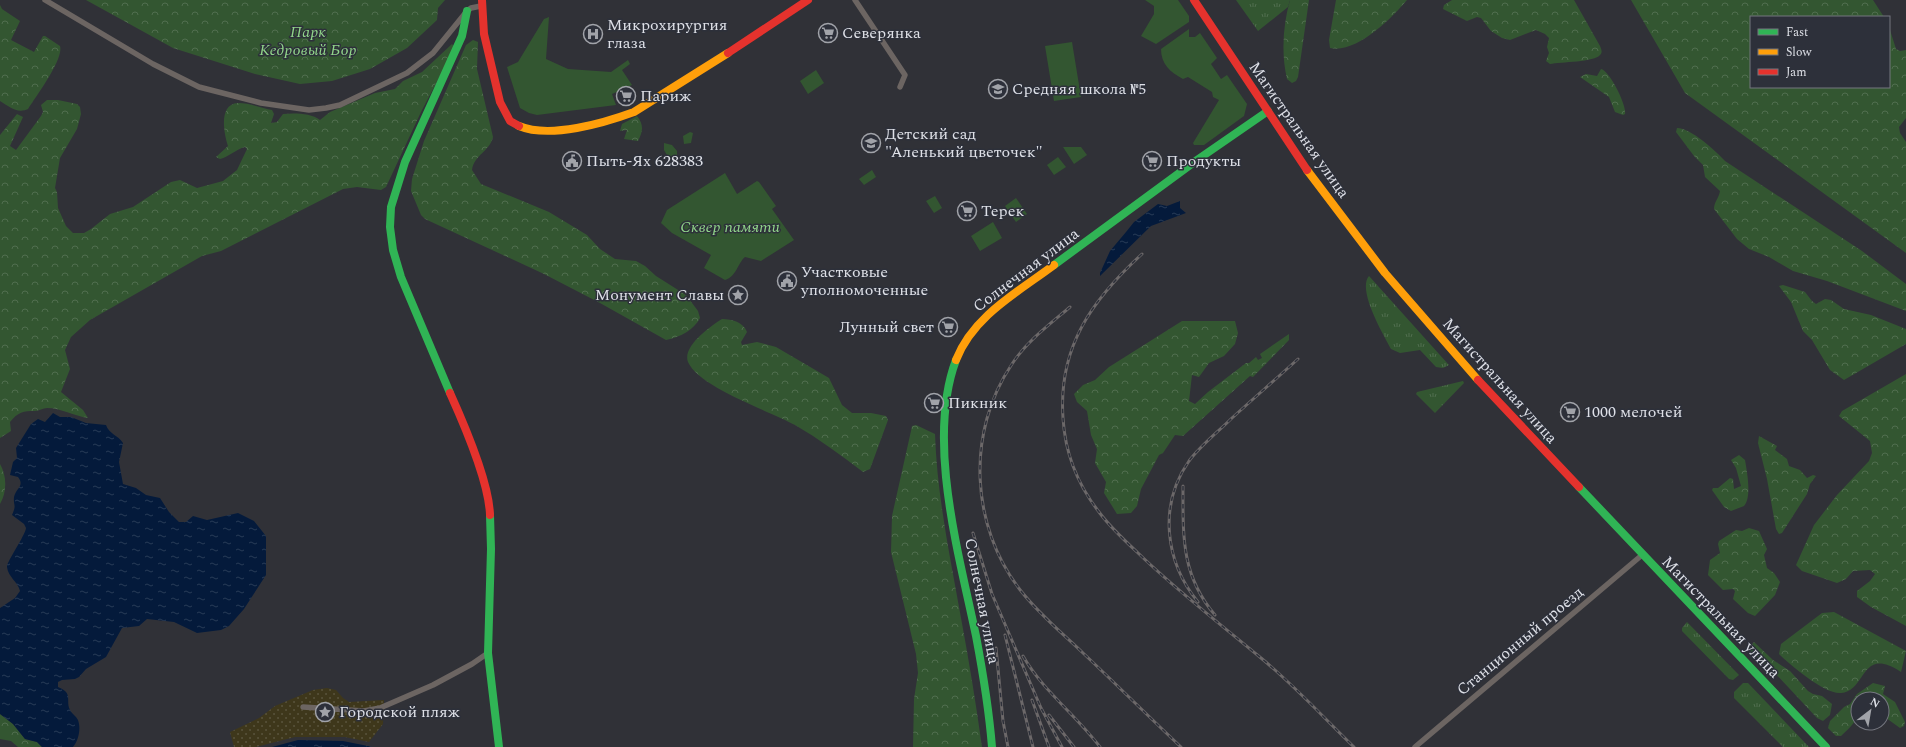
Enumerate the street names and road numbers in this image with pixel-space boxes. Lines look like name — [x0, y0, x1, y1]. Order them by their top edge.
street label: Магистральная улица — [1243, 57, 1355, 203]
street label: Солнечная улица — [968, 222, 1084, 318]
street label: Магистральная улица — [1437, 313, 1563, 449]
street label: Солнечная улица — [958, 536, 1006, 666]
street label: Магистральная улица — [1656, 550, 1786, 684]
street label: Станционный проезд — [1451, 581, 1589, 701]

